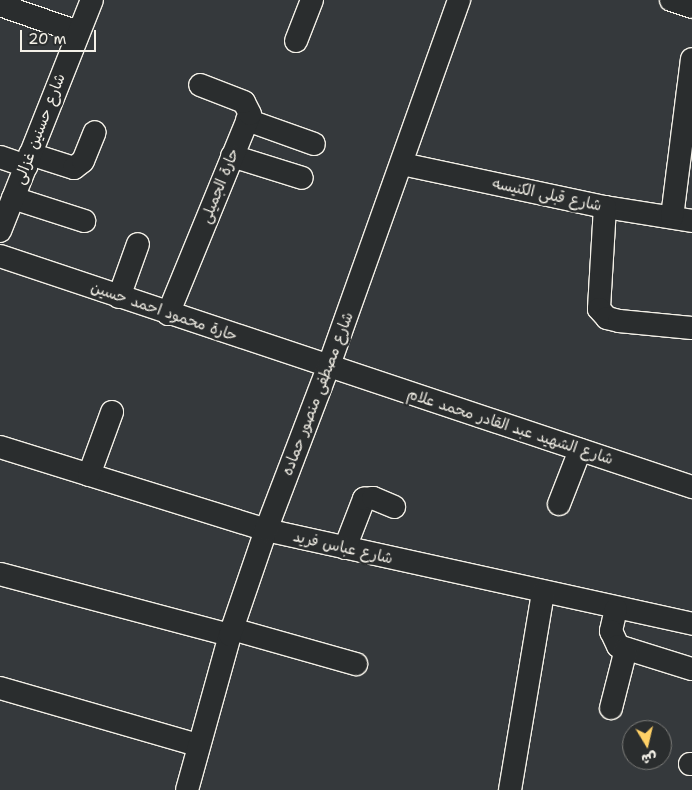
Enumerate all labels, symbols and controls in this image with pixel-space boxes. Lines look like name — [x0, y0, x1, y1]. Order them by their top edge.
scale bar — [22, 20, 99, 52]
text: 20 m — [28, 29, 67, 49]
street label: شارع حسنين غزالى — [11, 71, 69, 187]
street label: حارة الجميلى — [197, 146, 243, 226]
street label: شارع قبلى الكنيسه — [491, 175, 603, 215]
street label: حارة محمود احمد حسين — [88, 278, 240, 346]
street label: شارع مصطفى منصور حماده — [279, 310, 357, 478]
street label: شارع الشهيد عبد القادر محمد علام — [405, 385, 615, 469]
street label: شارع عباس فريد — [291, 528, 395, 568]
north arrow — [622, 720, 672, 770]
text: ش — [640, 749, 658, 769]

